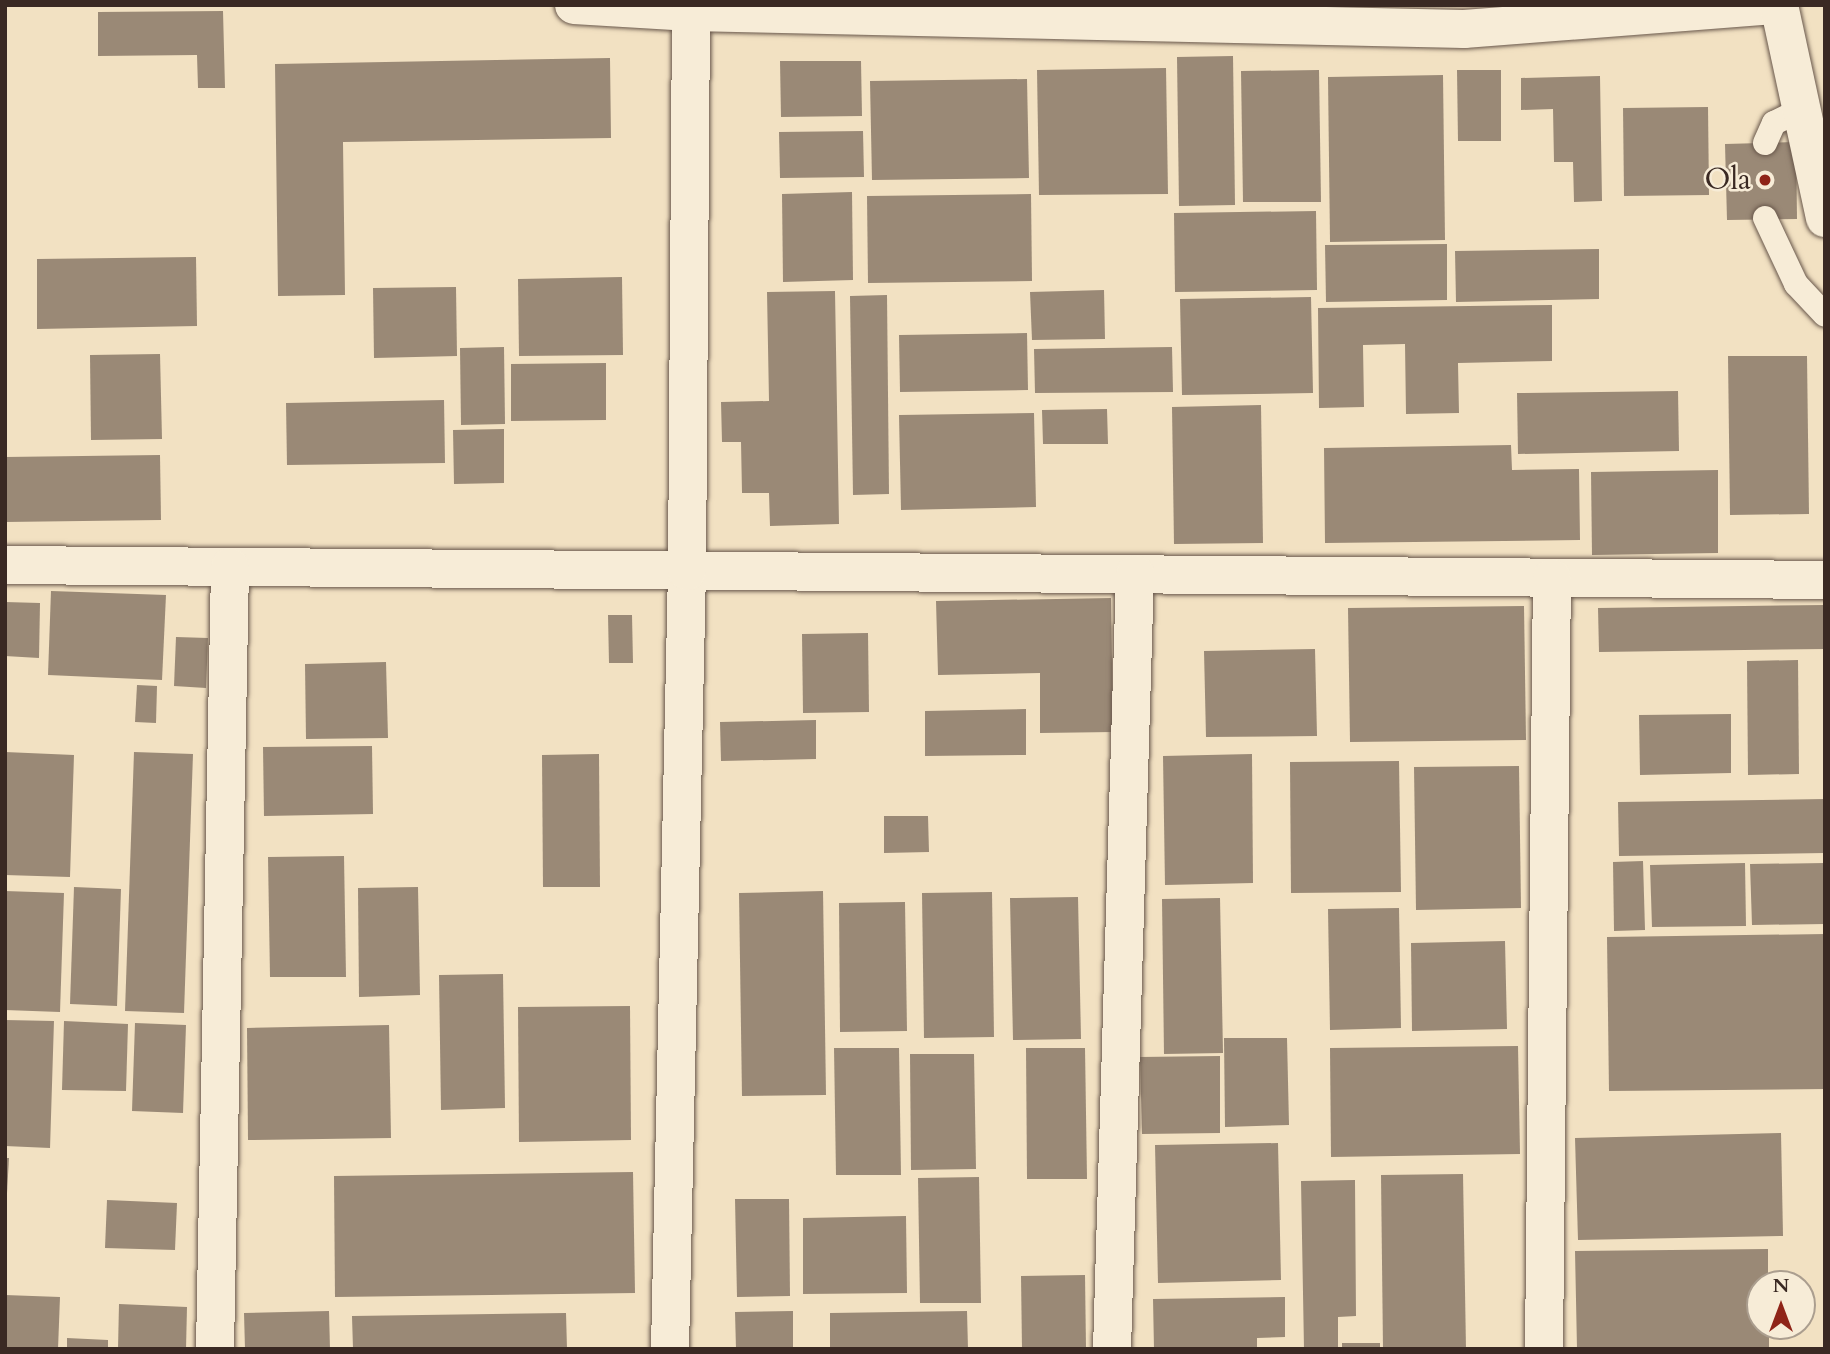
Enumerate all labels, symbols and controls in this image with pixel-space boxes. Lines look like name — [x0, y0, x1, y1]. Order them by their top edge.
place label: Ola — [1704, 162, 1751, 198]
marker: Ola — [1757, 172, 1773, 188]
north arrow — [1746, 1270, 1816, 1340]
text: N — [1773, 1273, 1789, 1299]

